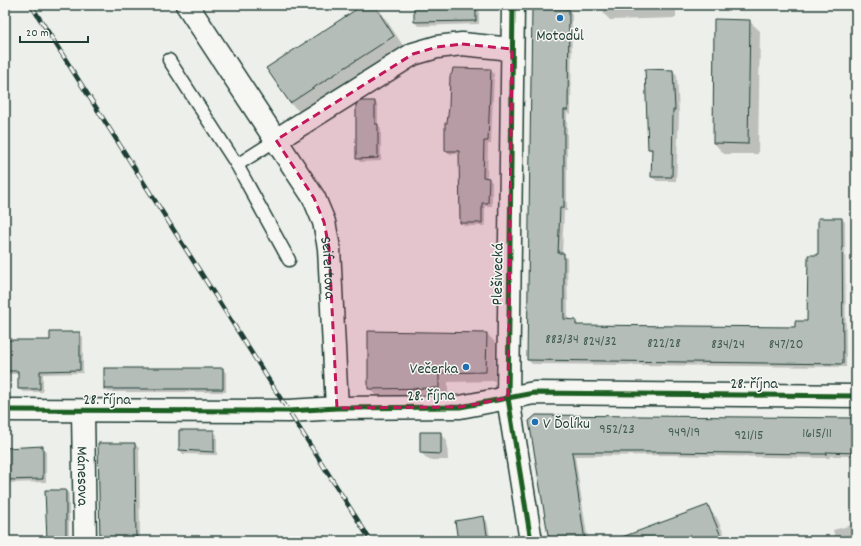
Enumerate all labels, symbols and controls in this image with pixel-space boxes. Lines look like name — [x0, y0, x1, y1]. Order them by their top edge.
marker: Motodůl — [555, 13, 565, 23]
scale bar — [20, 18, 88, 44]
text: 20 m — [26, 25, 49, 42]
place label: Motodůl — [536, 25, 584, 48]
street label: Seifertova — [313, 235, 341, 300]
street label: Plešivecká — [486, 243, 511, 306]
house number: 883/34 — [545, 330, 579, 350]
house number: 824/32 — [583, 332, 617, 352]
house number: 822/28 — [647, 334, 681, 354]
house number: 834/24 — [711, 335, 745, 355]
house number: 847/20 — [769, 335, 803, 355]
place label: Večerka — [410, 358, 458, 381]
marker: Večerka — [461, 362, 471, 372]
street label: 28. října — [730, 373, 778, 396]
street label: 28. října — [407, 385, 456, 408]
street label: 28. října — [83, 389, 131, 412]
place label: V Ďolíku — [543, 413, 590, 436]
marker: V Ďolíku — [530, 417, 540, 427]
house number: 952/23 — [599, 420, 635, 440]
house number: 949/19 — [668, 423, 700, 443]
house number: 1615/11 — [802, 424, 832, 444]
house number: 921/15 — [734, 426, 764, 446]
street label: Mánesova — [70, 446, 93, 507]

